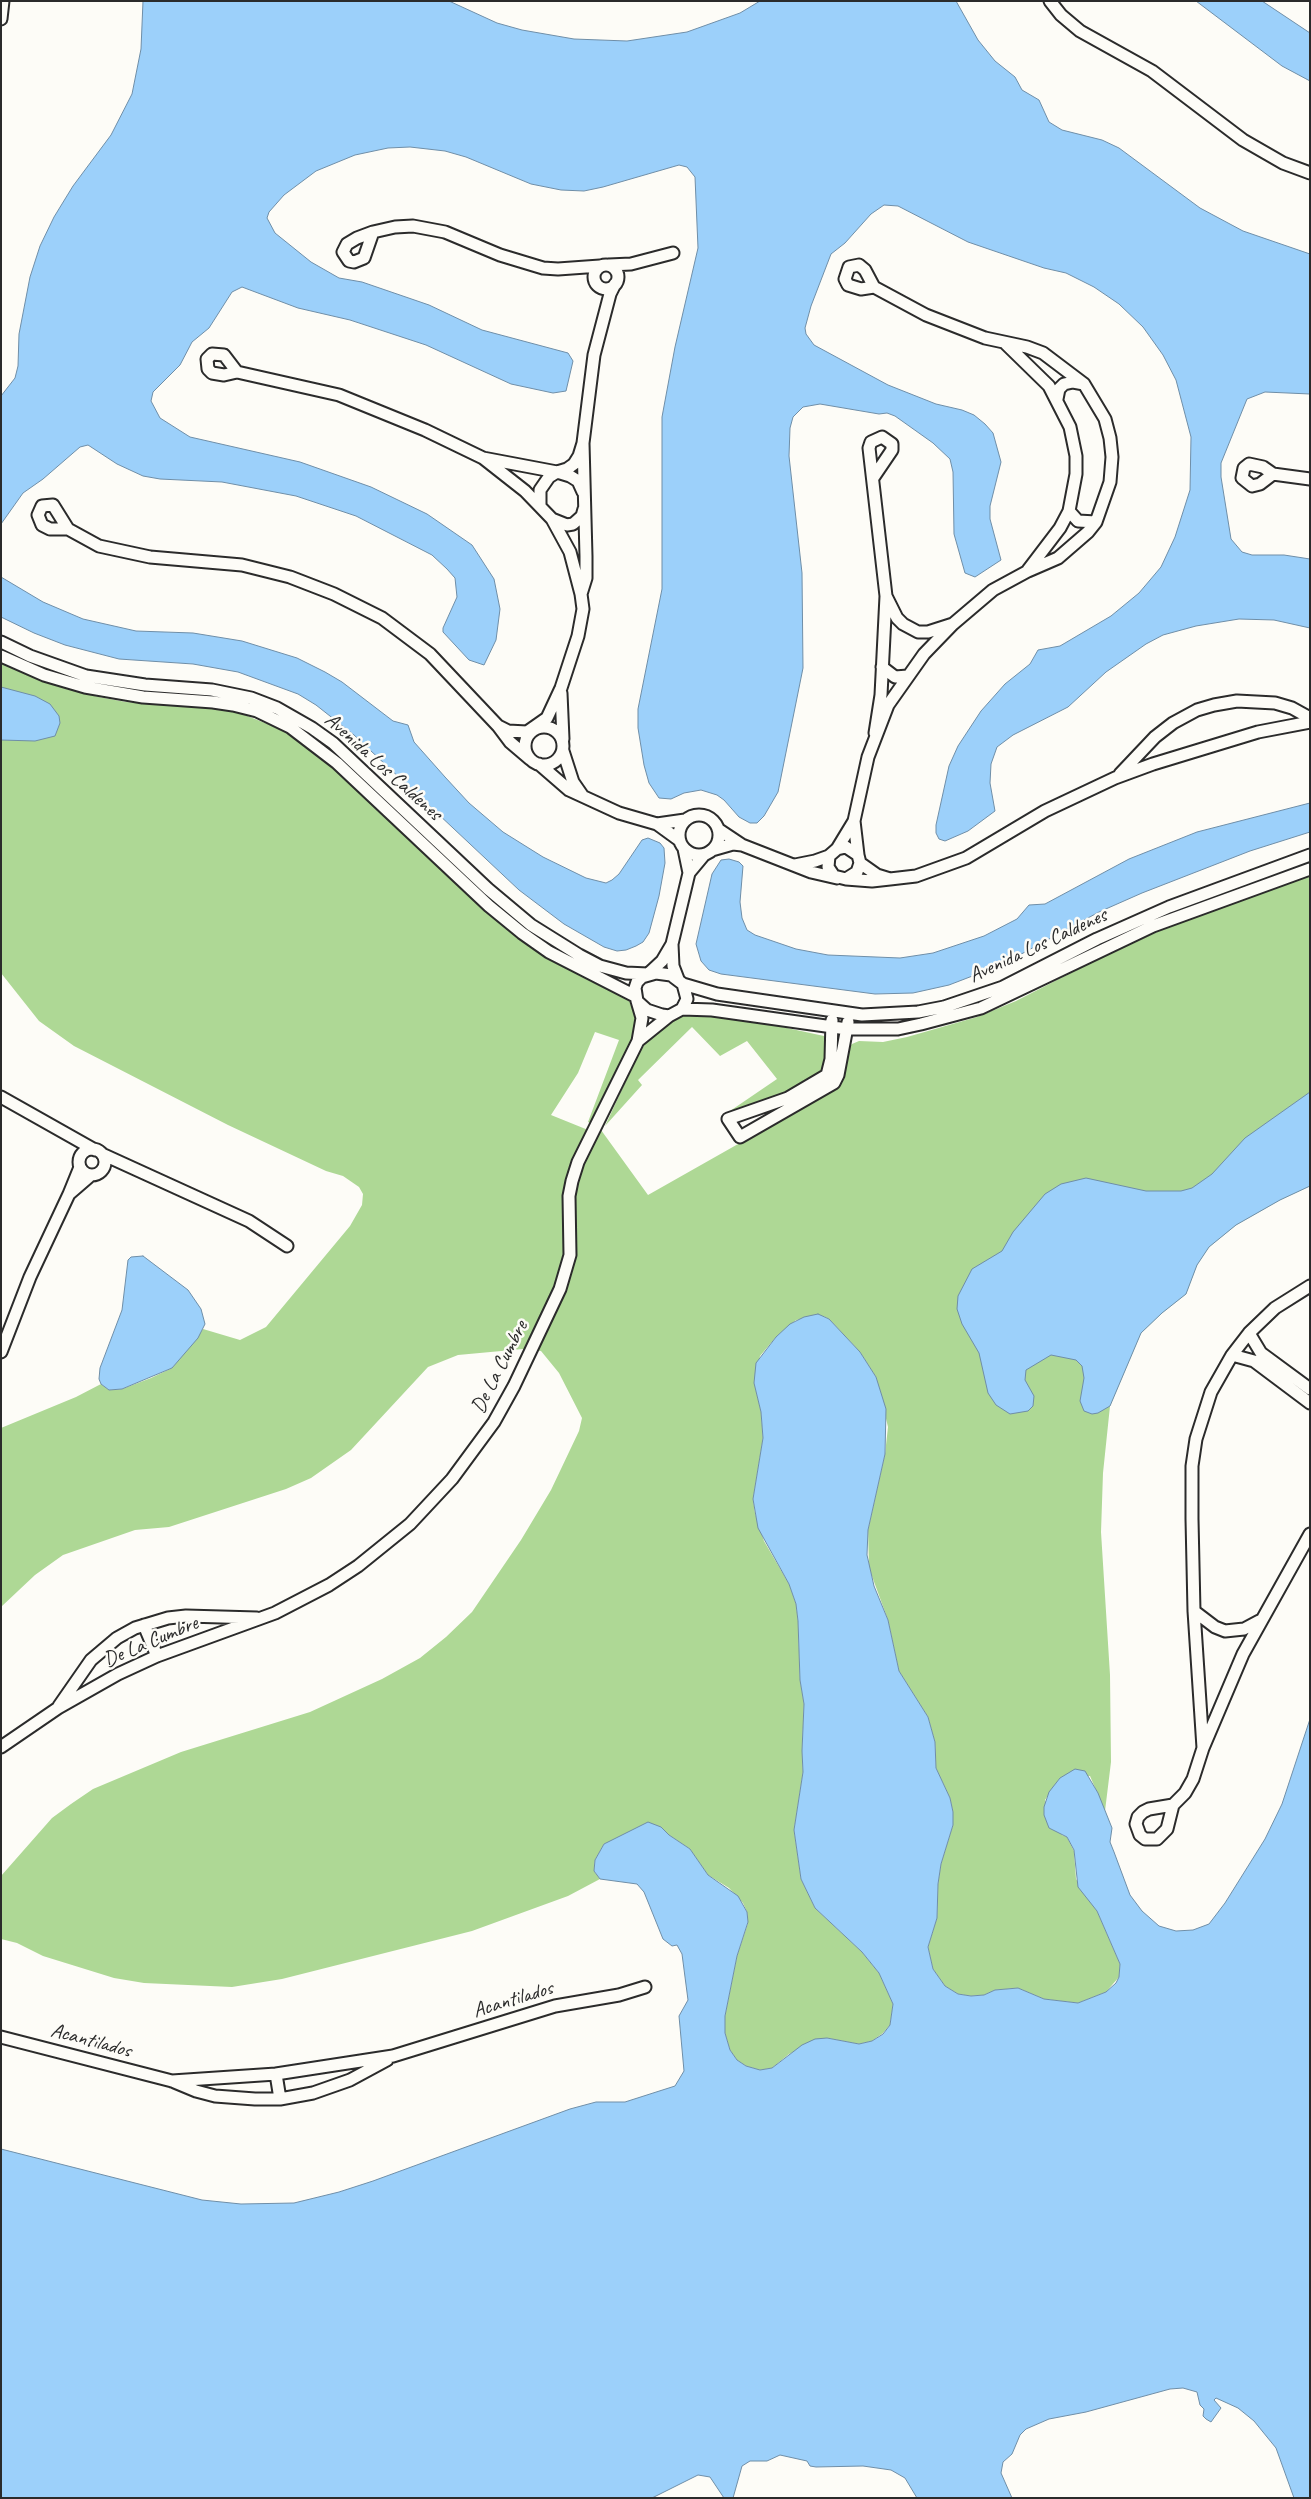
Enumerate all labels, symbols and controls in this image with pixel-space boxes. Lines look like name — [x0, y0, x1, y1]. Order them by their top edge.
street label: Avenida Los Caldenes — [319, 708, 447, 826]
street label: Avenida Los Caldenes — [965, 903, 1111, 989]
street label: De La Cumbre — [466, 1317, 534, 1417]
street label: De La Cumbre — [100, 1611, 202, 1673]
street label: Acantilados — [470, 1976, 556, 2024]
street label: Acantilados — [48, 2018, 134, 2064]

